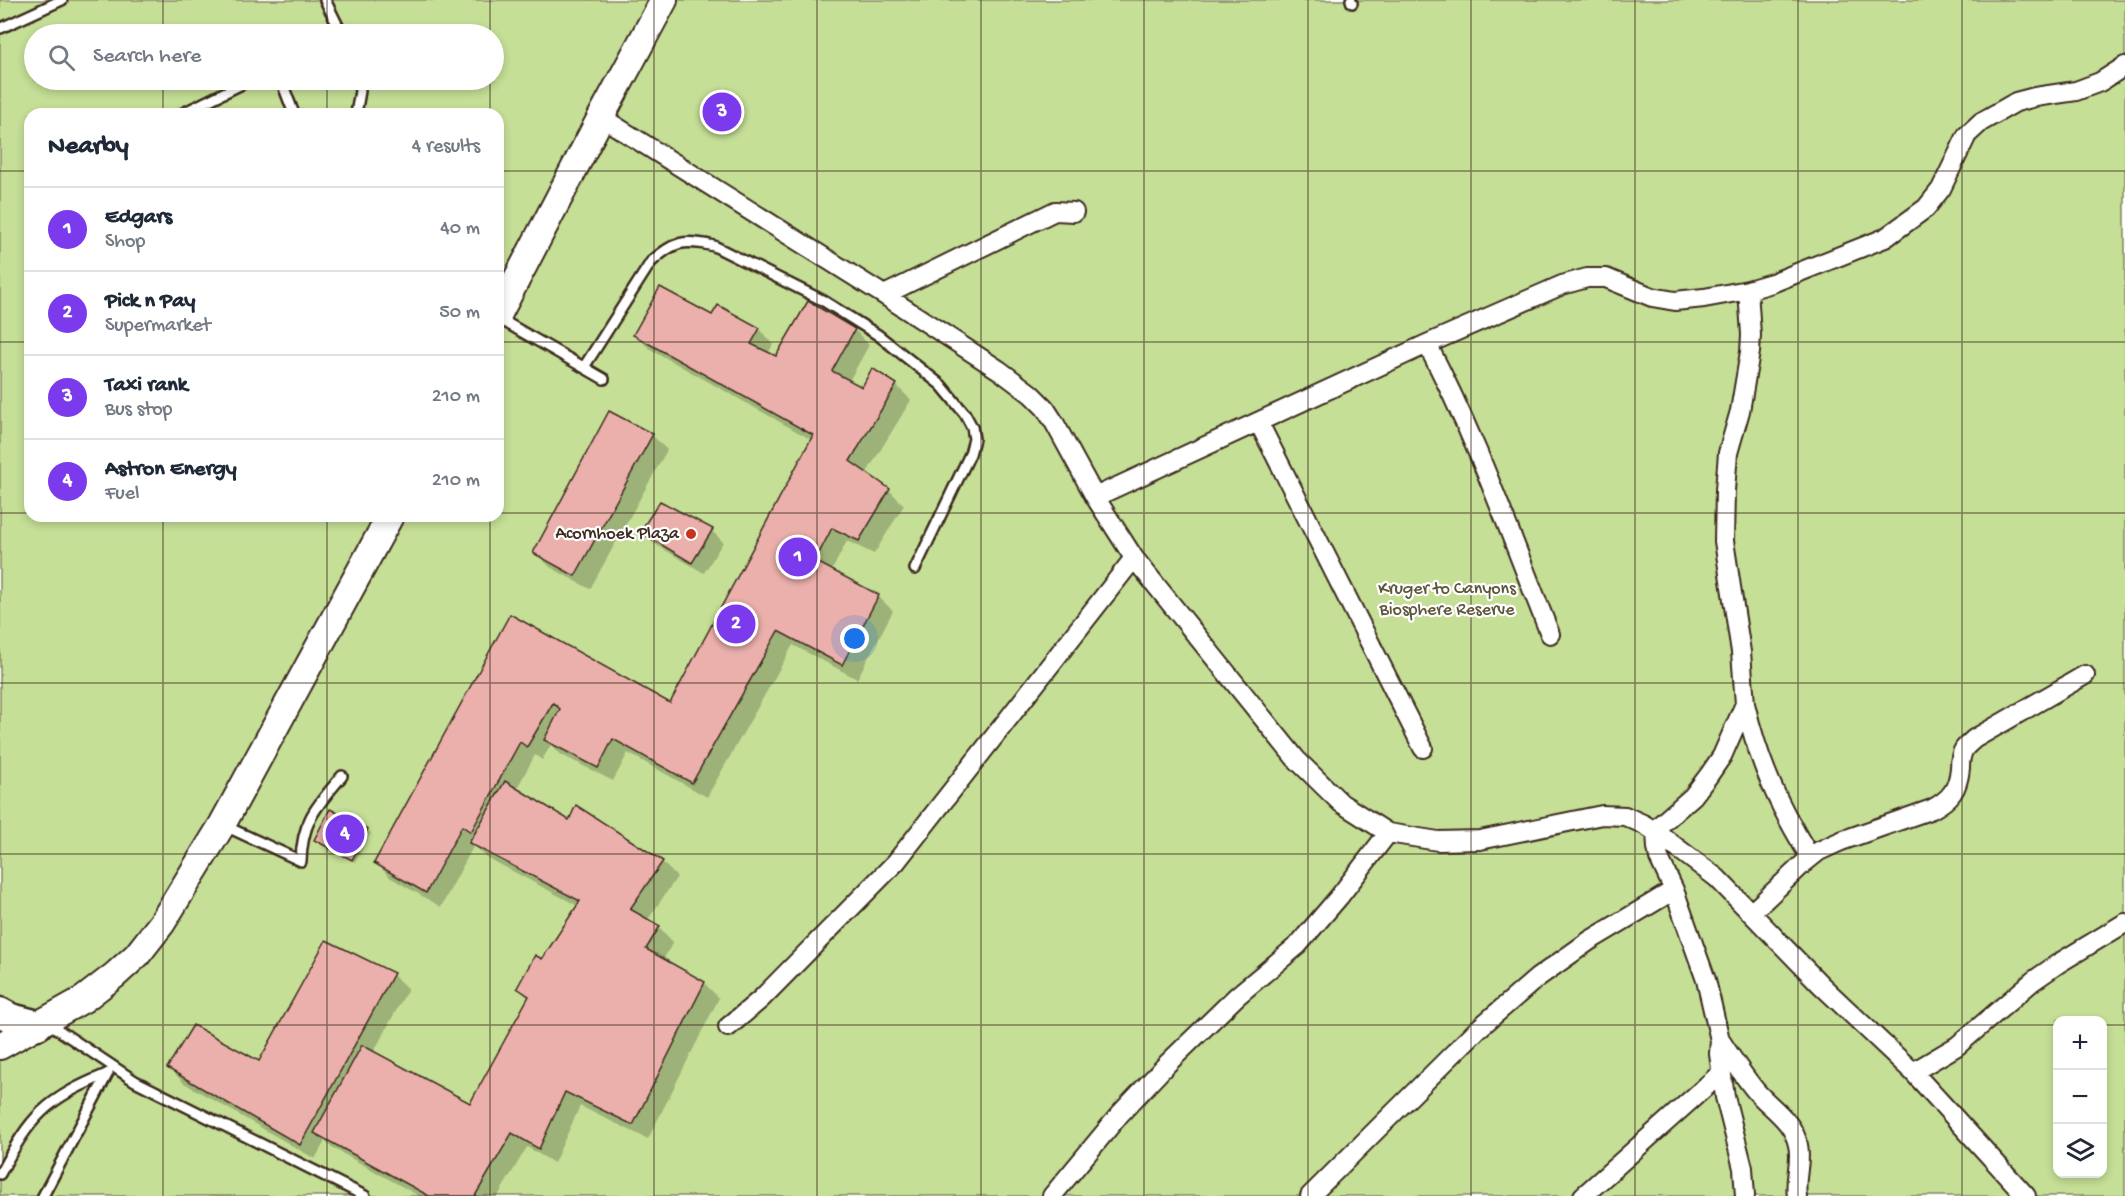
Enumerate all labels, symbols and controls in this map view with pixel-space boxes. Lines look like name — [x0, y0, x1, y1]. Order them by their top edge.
search box — [24, 24, 504, 90]
icon: search — [45, 41, 78, 74]
text: Search here — [93, 44, 201, 70]
pin: 3 — [702, 90, 742, 134]
text: Nearby — [48, 132, 129, 163]
text: 4 results — [412, 136, 480, 159]
text: Edgars — [105, 205, 172, 231]
text: 1 — [63, 218, 72, 241]
text: 40 m — [440, 218, 480, 241]
text: Shop — [105, 231, 145, 254]
text: Pick n Pay — [105, 289, 195, 315]
text: 2 — [63, 302, 72, 325]
text: 50 m — [439, 302, 480, 325]
text: Supermarket — [105, 315, 211, 338]
text: Taxi rank — [105, 373, 188, 399]
text: 3 — [62, 386, 73, 409]
text: 210 m — [432, 386, 480, 409]
text: Bus stop — [105, 399, 172, 422]
text: Astron Energy — [105, 457, 237, 483]
text: 4 — [63, 470, 72, 493]
text: 210 m — [432, 470, 480, 493]
text: Fuel — [105, 483, 139, 506]
place label: Acornhoek Plaza — [556, 524, 680, 545]
marker: Acornhoek Plaza — [684, 527, 698, 541]
pin: 1 — [778, 534, 818, 580]
park label: Kruger to Canyons Biosphere Reserve — [1378, 579, 1517, 621]
pin: 2 — [716, 602, 756, 646]
your location — [840, 624, 869, 653]
pin: 4 — [326, 812, 364, 856]
map controls — [2053, 1016, 2107, 1178]
button: + — [2053, 1016, 2107, 1070]
button: − — [2053, 1070, 2107, 1124]
button: layers — [2053, 1124, 2107, 1178]

